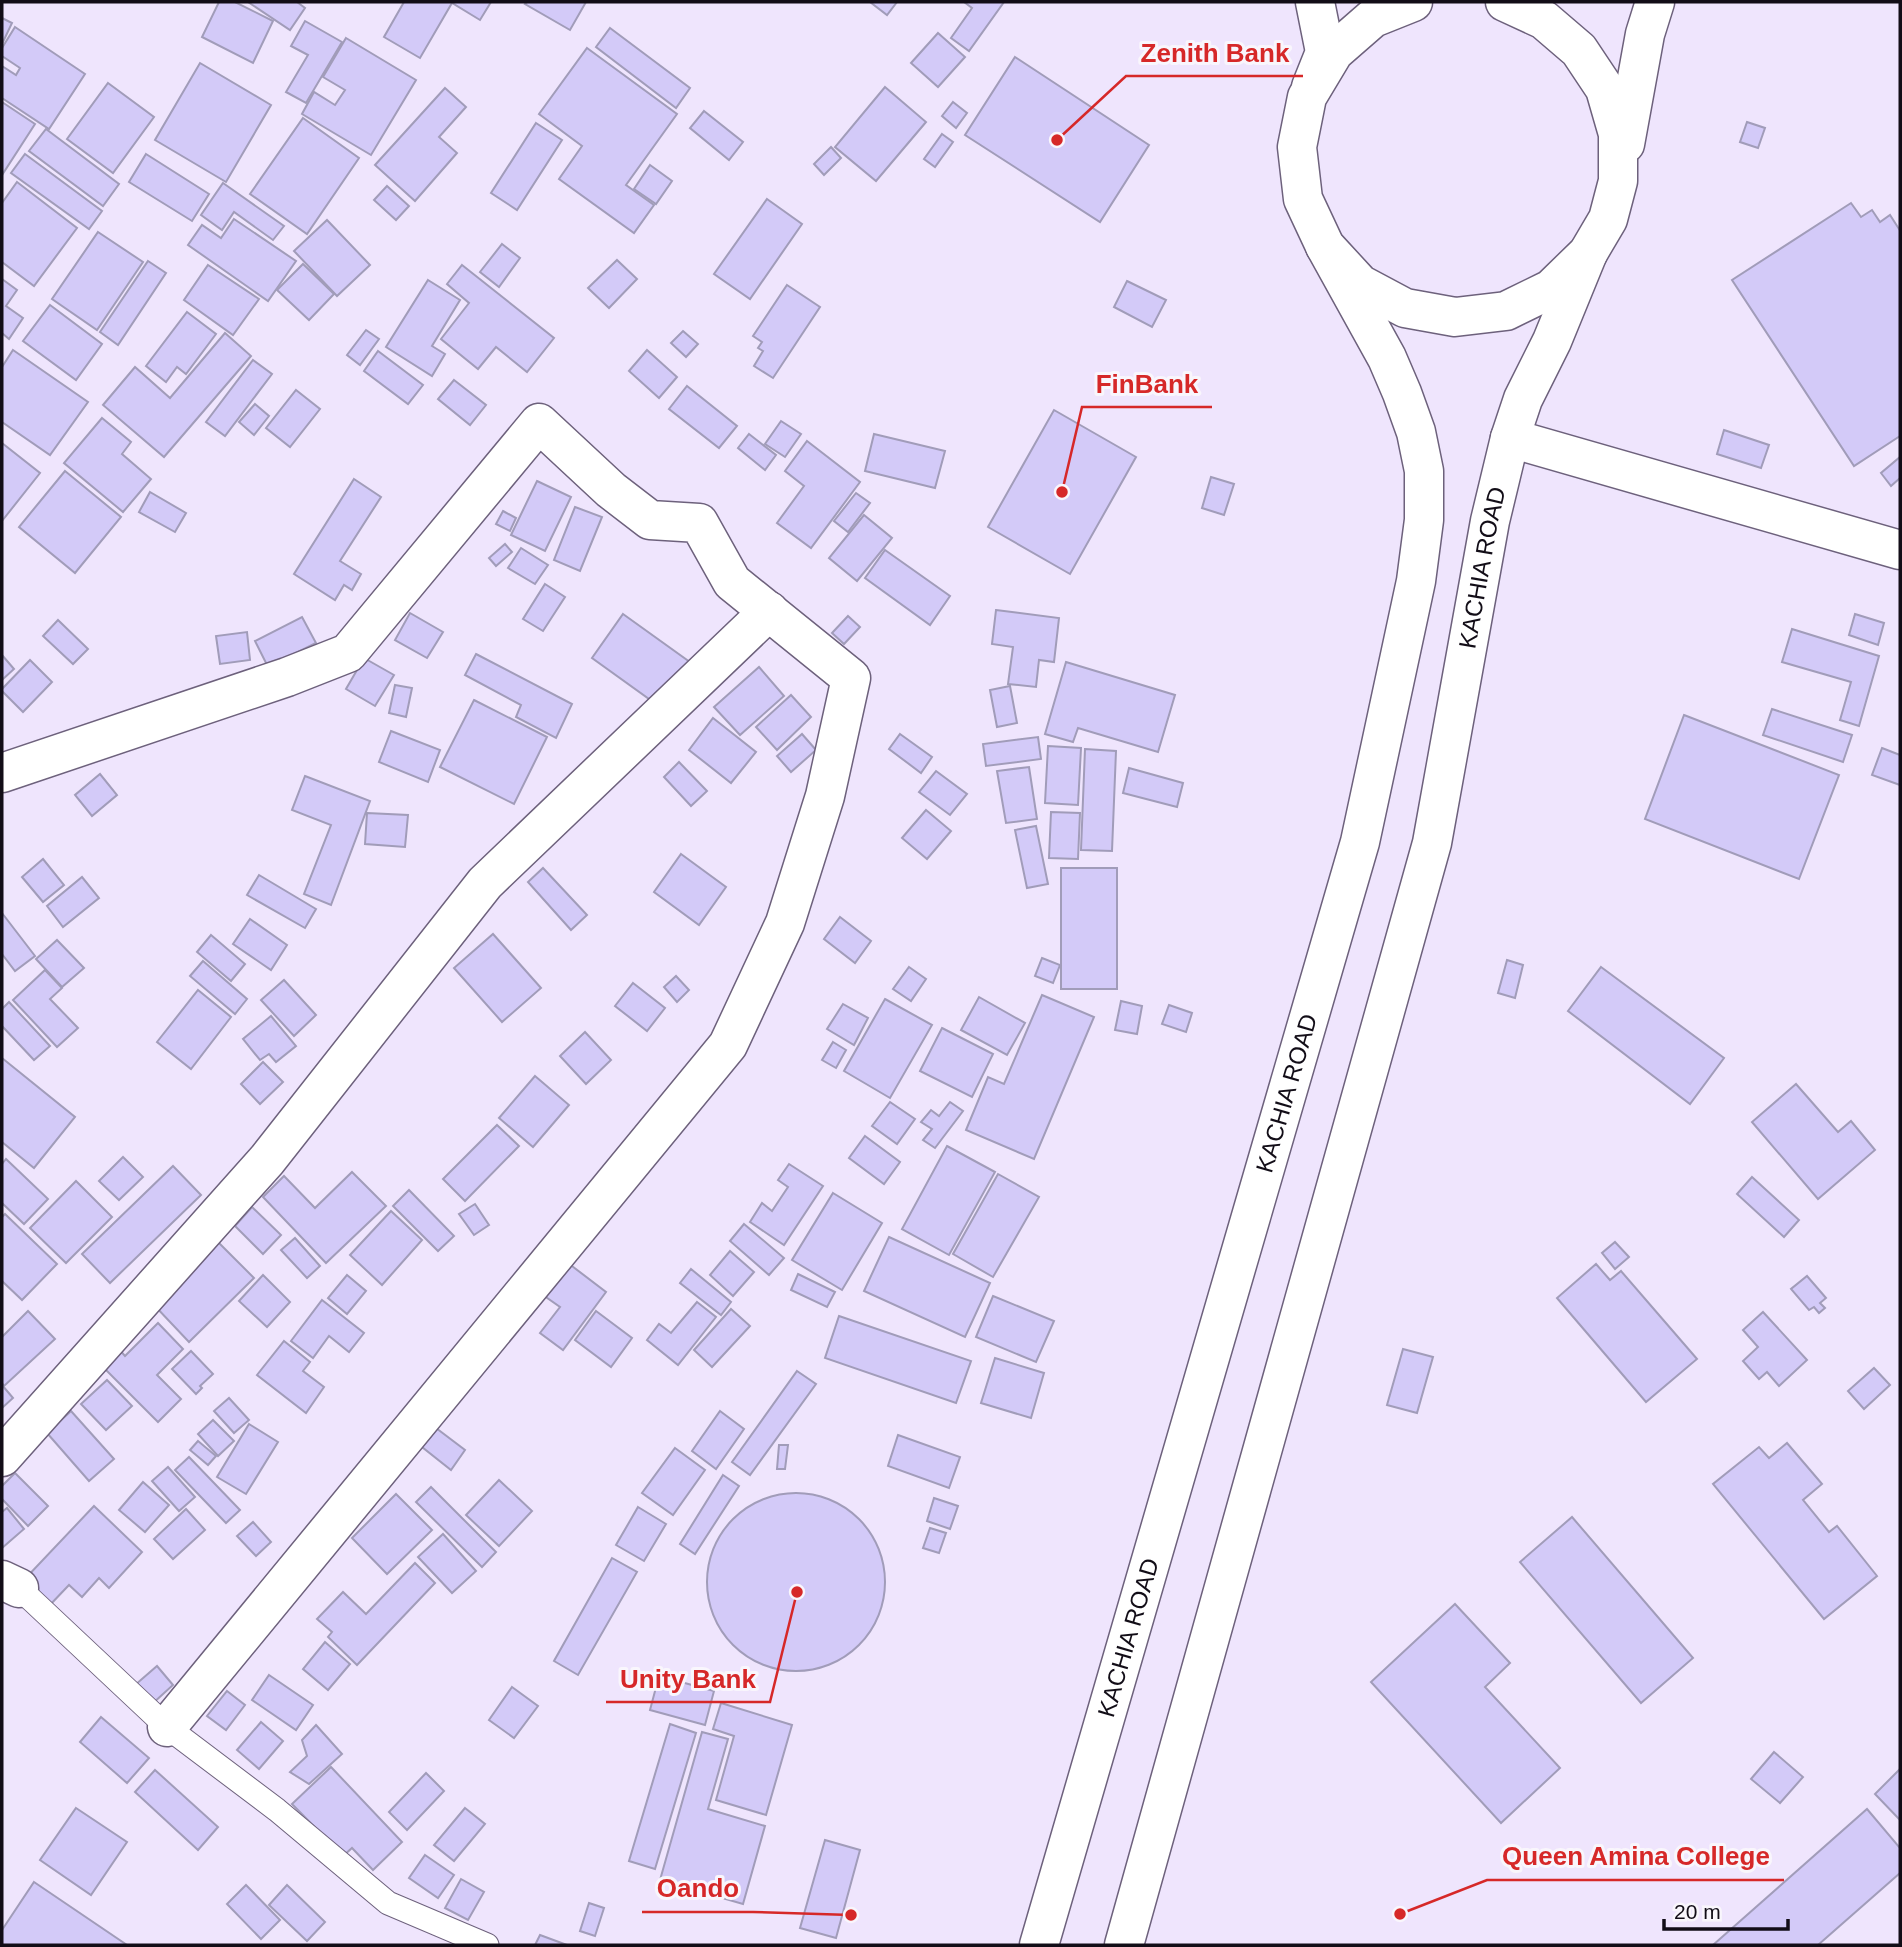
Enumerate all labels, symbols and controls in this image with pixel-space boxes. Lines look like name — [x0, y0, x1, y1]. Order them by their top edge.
callout: Zenith Bank — [1126, 29, 1303, 76]
text: Zenith Bank — [1141, 38, 1290, 68]
callout: FinBank — [1082, 360, 1212, 407]
text: FinBank — [1096, 369, 1199, 399]
street label: KACHIA ROAD — [1453, 484, 1511, 651]
street label: KACHIA ROAD — [1250, 1011, 1322, 1176]
street label: KACHIA ROAD — [1092, 1555, 1164, 1720]
callout: Unity Bank — [606, 1655, 770, 1702]
text: Unity Bank — [620, 1664, 756, 1694]
callout: Queen Amina College — [1487, 1833, 1784, 1880]
text: Queen Amina College — [1502, 1841, 1770, 1871]
callout: Oando — [642, 1865, 753, 1912]
text: Oando — [657, 1873, 739, 1903]
scale bar — [1664, 1888, 1788, 1932]
text: 20 m — [1674, 1900, 1721, 1923]

